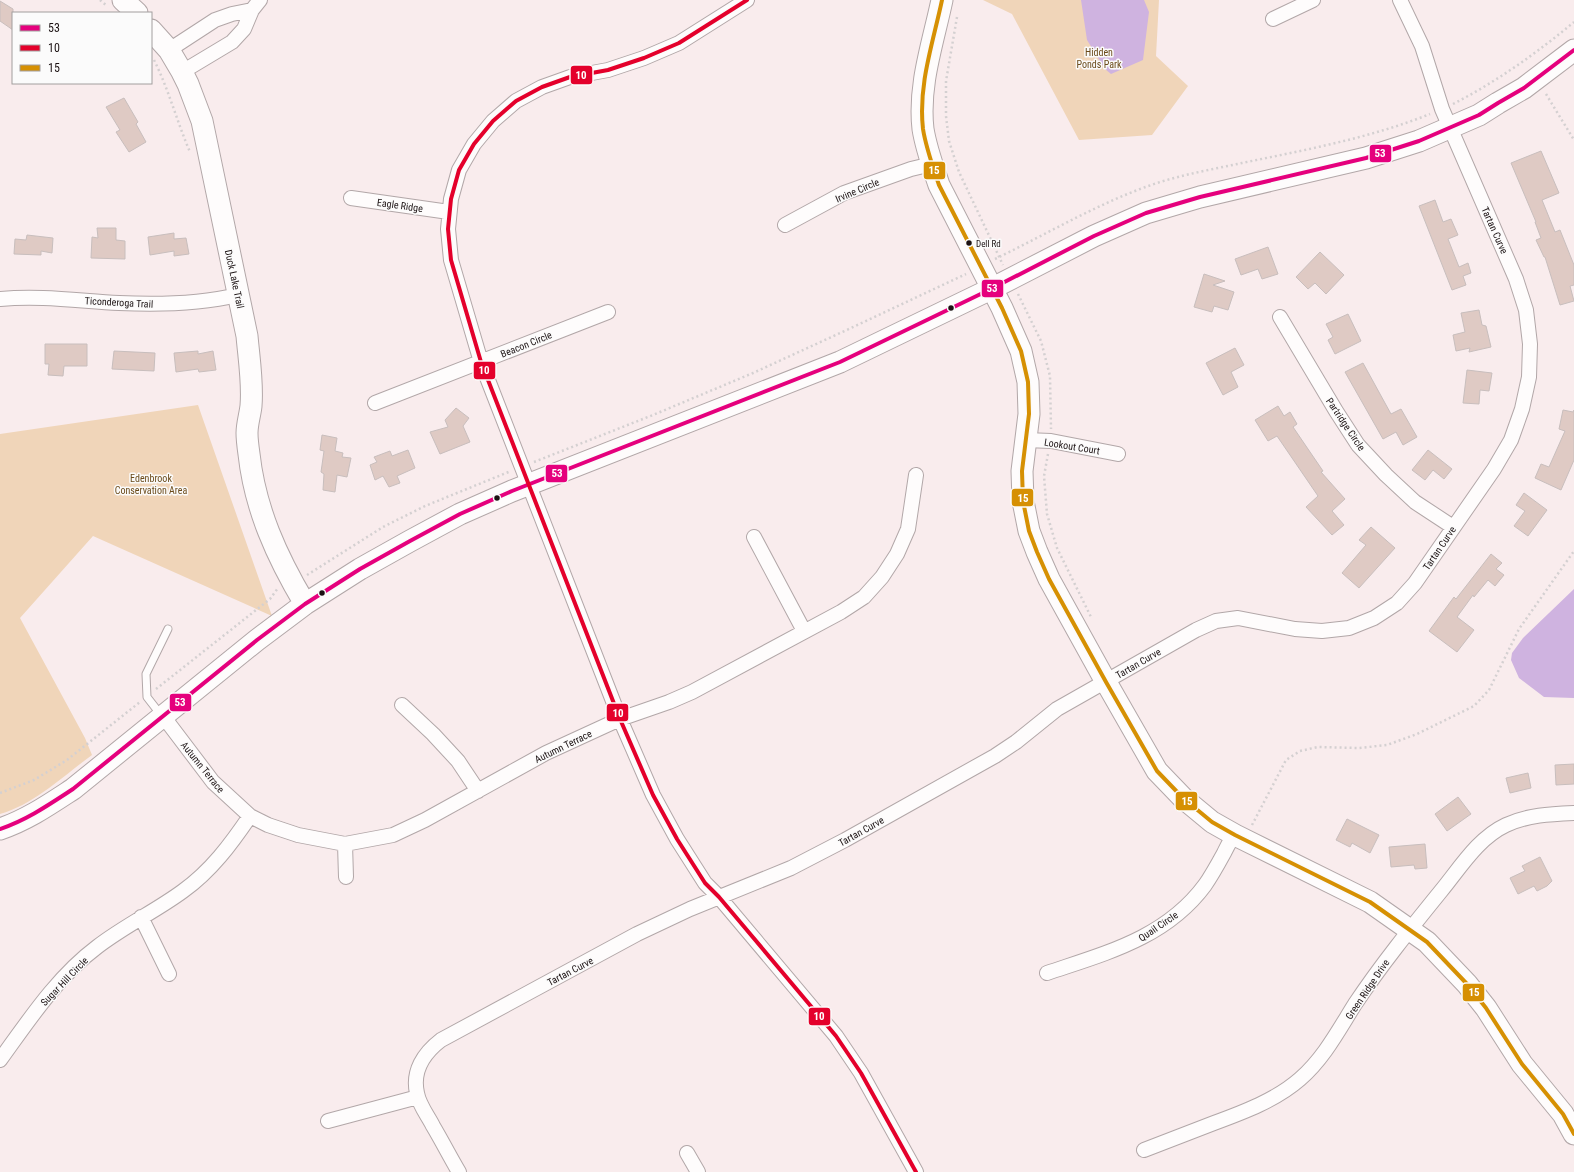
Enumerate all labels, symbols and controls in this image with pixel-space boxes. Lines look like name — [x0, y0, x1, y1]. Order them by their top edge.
legend — [12, 12, 152, 84]
text: 53 — [48, 21, 60, 35]
text: 10 — [48, 41, 60, 55]
park label: Hidden Ponds Park — [1077, 47, 1122, 70]
text: 15 — [48, 61, 60, 75]
line badge: 10 — [570, 65, 593, 85]
text: 10 — [575, 69, 587, 82]
line badge: 53 — [1369, 144, 1392, 163]
text: 53 — [1374, 147, 1386, 160]
line badge: 15 — [923, 161, 946, 180]
text: 15 — [928, 164, 940, 177]
street label: Irvine Circle — [834, 176, 881, 205]
street label: Eagle Ridge — [376, 197, 424, 214]
street label: Tartan Curve — [1479, 205, 1510, 256]
marker: Dell Rd — [964, 238, 974, 248]
place label: Dell Rd — [976, 239, 1001, 249]
street label: Duck Lake Trail — [223, 249, 246, 309]
line badge: 53 — [981, 279, 1004, 298]
text: 53 — [986, 282, 998, 295]
street label: Ticonderoga Trail — [84, 295, 153, 310]
unlabelled marker — [946, 303, 956, 313]
street label: Beacon Circle — [499, 329, 554, 360]
line badge: 10 — [473, 361, 496, 380]
text: 10 — [478, 364, 490, 377]
street label: Partridge Circle — [1324, 396, 1367, 453]
street label: Lookout Court — [1043, 437, 1101, 456]
line badge: 53 — [545, 464, 568, 483]
text: 53 — [551, 467, 563, 480]
park label: Edenbrook Conservation Area — [115, 473, 187, 496]
line badge: 15 — [1011, 488, 1034, 507]
text: 15 — [1017, 492, 1029, 505]
unlabelled marker — [492, 493, 502, 503]
street label: Tartan Curve — [1421, 524, 1458, 572]
unlabelled marker — [317, 588, 327, 598]
street label: Tartan Curve — [1114, 646, 1163, 681]
line badge: 53 — [169, 693, 192, 712]
text: 53 — [174, 696, 186, 709]
line badge: 10 — [606, 703, 629, 722]
text: 10 — [612, 707, 624, 720]
street label: Autumn Terrace — [533, 728, 594, 765]
street label: Autumn Terrace — [179, 740, 227, 795]
line badge: 15 — [1175, 791, 1198, 811]
text: 15 — [1181, 795, 1193, 808]
street label: Tartan Curve — [837, 814, 886, 848]
street label: Quail Circle — [1137, 909, 1180, 944]
street label: Sugar Hill Circle — [39, 955, 90, 1008]
street label: Tartan Curve — [546, 955, 595, 988]
street label: Green Ridge Drive — [1343, 957, 1392, 1021]
line badge: 15 — [1462, 983, 1485, 1002]
text: 15 — [1468, 986, 1480, 999]
line badge: 10 — [808, 1007, 831, 1026]
text: 10 — [813, 1010, 825, 1023]

